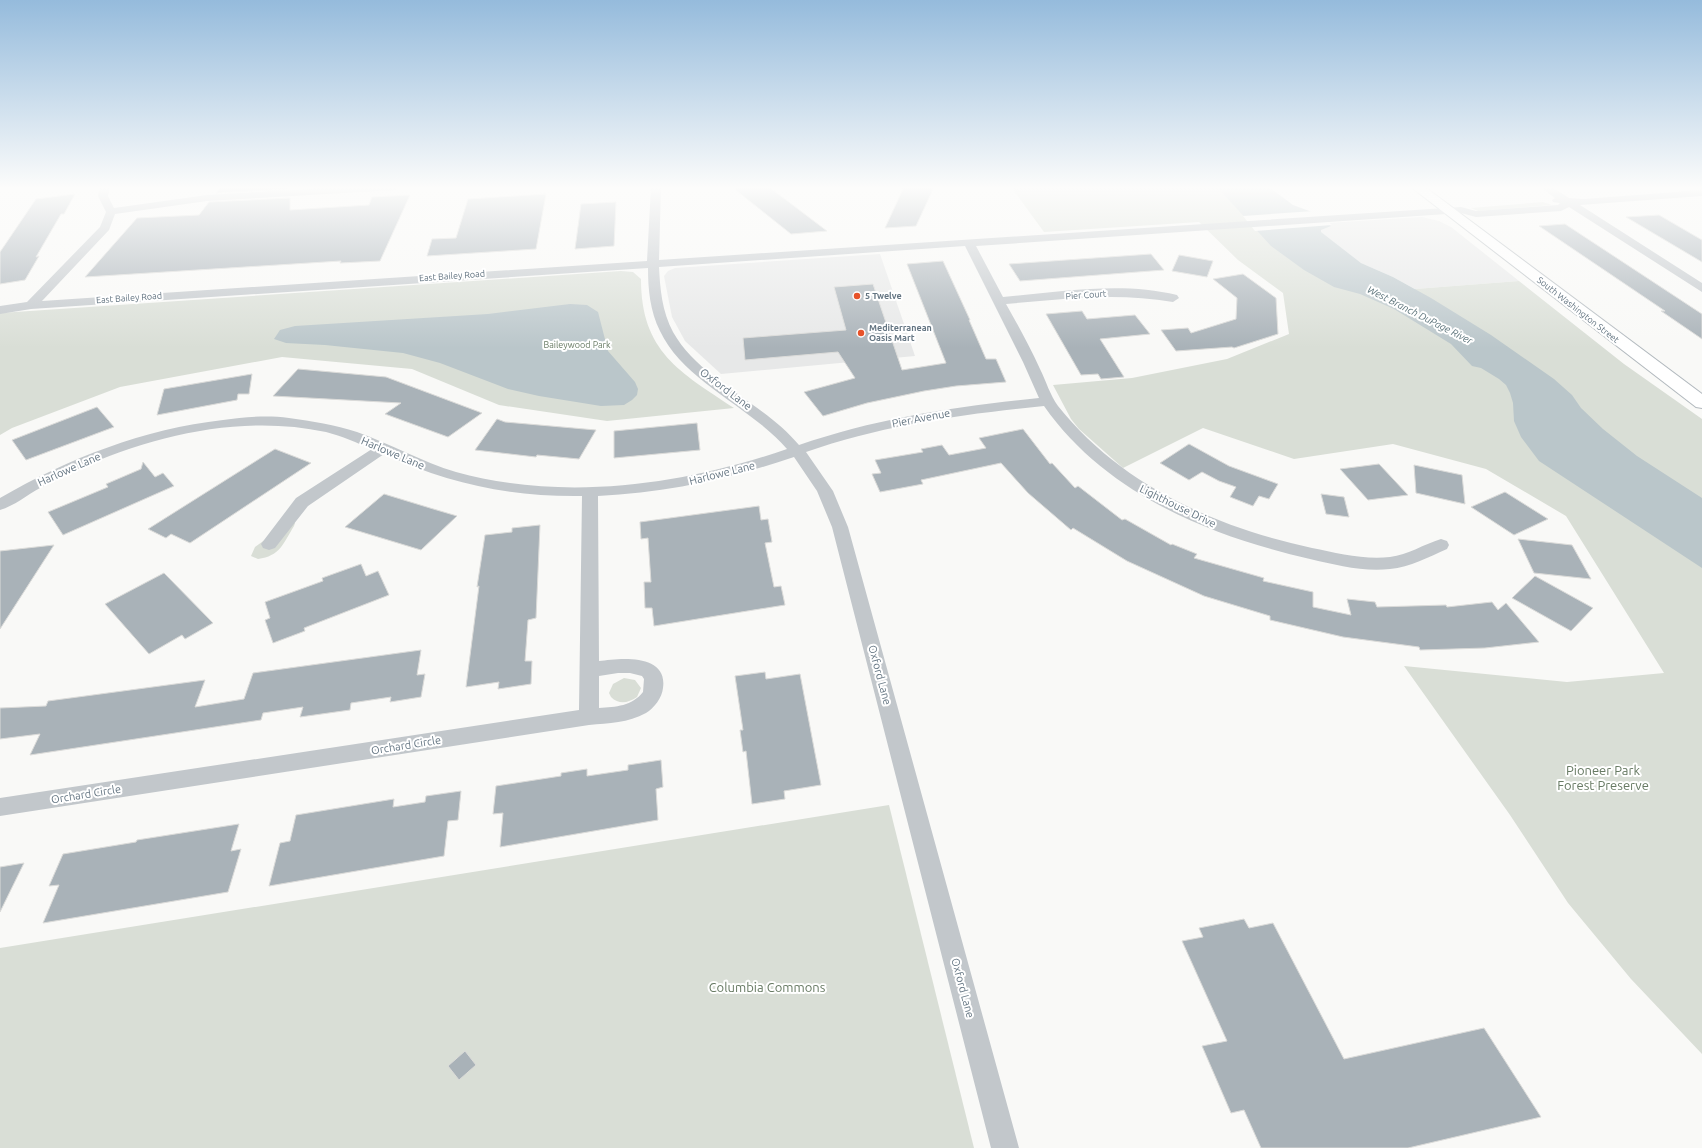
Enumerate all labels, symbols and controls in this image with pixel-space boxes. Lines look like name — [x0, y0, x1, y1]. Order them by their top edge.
street label: East Bailey Road — [419, 269, 485, 283]
street label: South Washington Street — [1535, 275, 1621, 345]
water label: West Branch DuPage River — [1366, 284, 1475, 347]
street label: Pier Court — [1065, 289, 1107, 301]
street label: East Bailey Road — [96, 291, 162, 305]
marker: 5 Twelve — [852, 291, 862, 301]
place label: 5 Twelve — [865, 291, 902, 301]
place label: Mediterranean Oasis Mart — [869, 323, 932, 343]
marker: Mediterranean Oasis Mart — [856, 328, 866, 338]
park label: Baileywood Park — [543, 340, 611, 350]
street label: Oxford Lane — [698, 366, 754, 412]
street label: Pier Avenue — [891, 406, 951, 430]
street label: Harlowe Lane — [360, 434, 426, 472]
street label: Harlowe Lane — [36, 450, 102, 488]
street label: Harlowe Lane — [688, 459, 756, 487]
street label: Lighthouse Drive — [1138, 482, 1218, 530]
street label: Oxford Lane — [866, 644, 894, 706]
street label: Orchard Circle — [370, 734, 442, 756]
park label: Pioneer Park Forest Preserve — [1557, 763, 1649, 792]
street label: Orchard Circle — [50, 783, 122, 805]
street label: Oxford Lane — [949, 957, 977, 1019]
park label: Columbia Commons — [709, 980, 826, 994]

